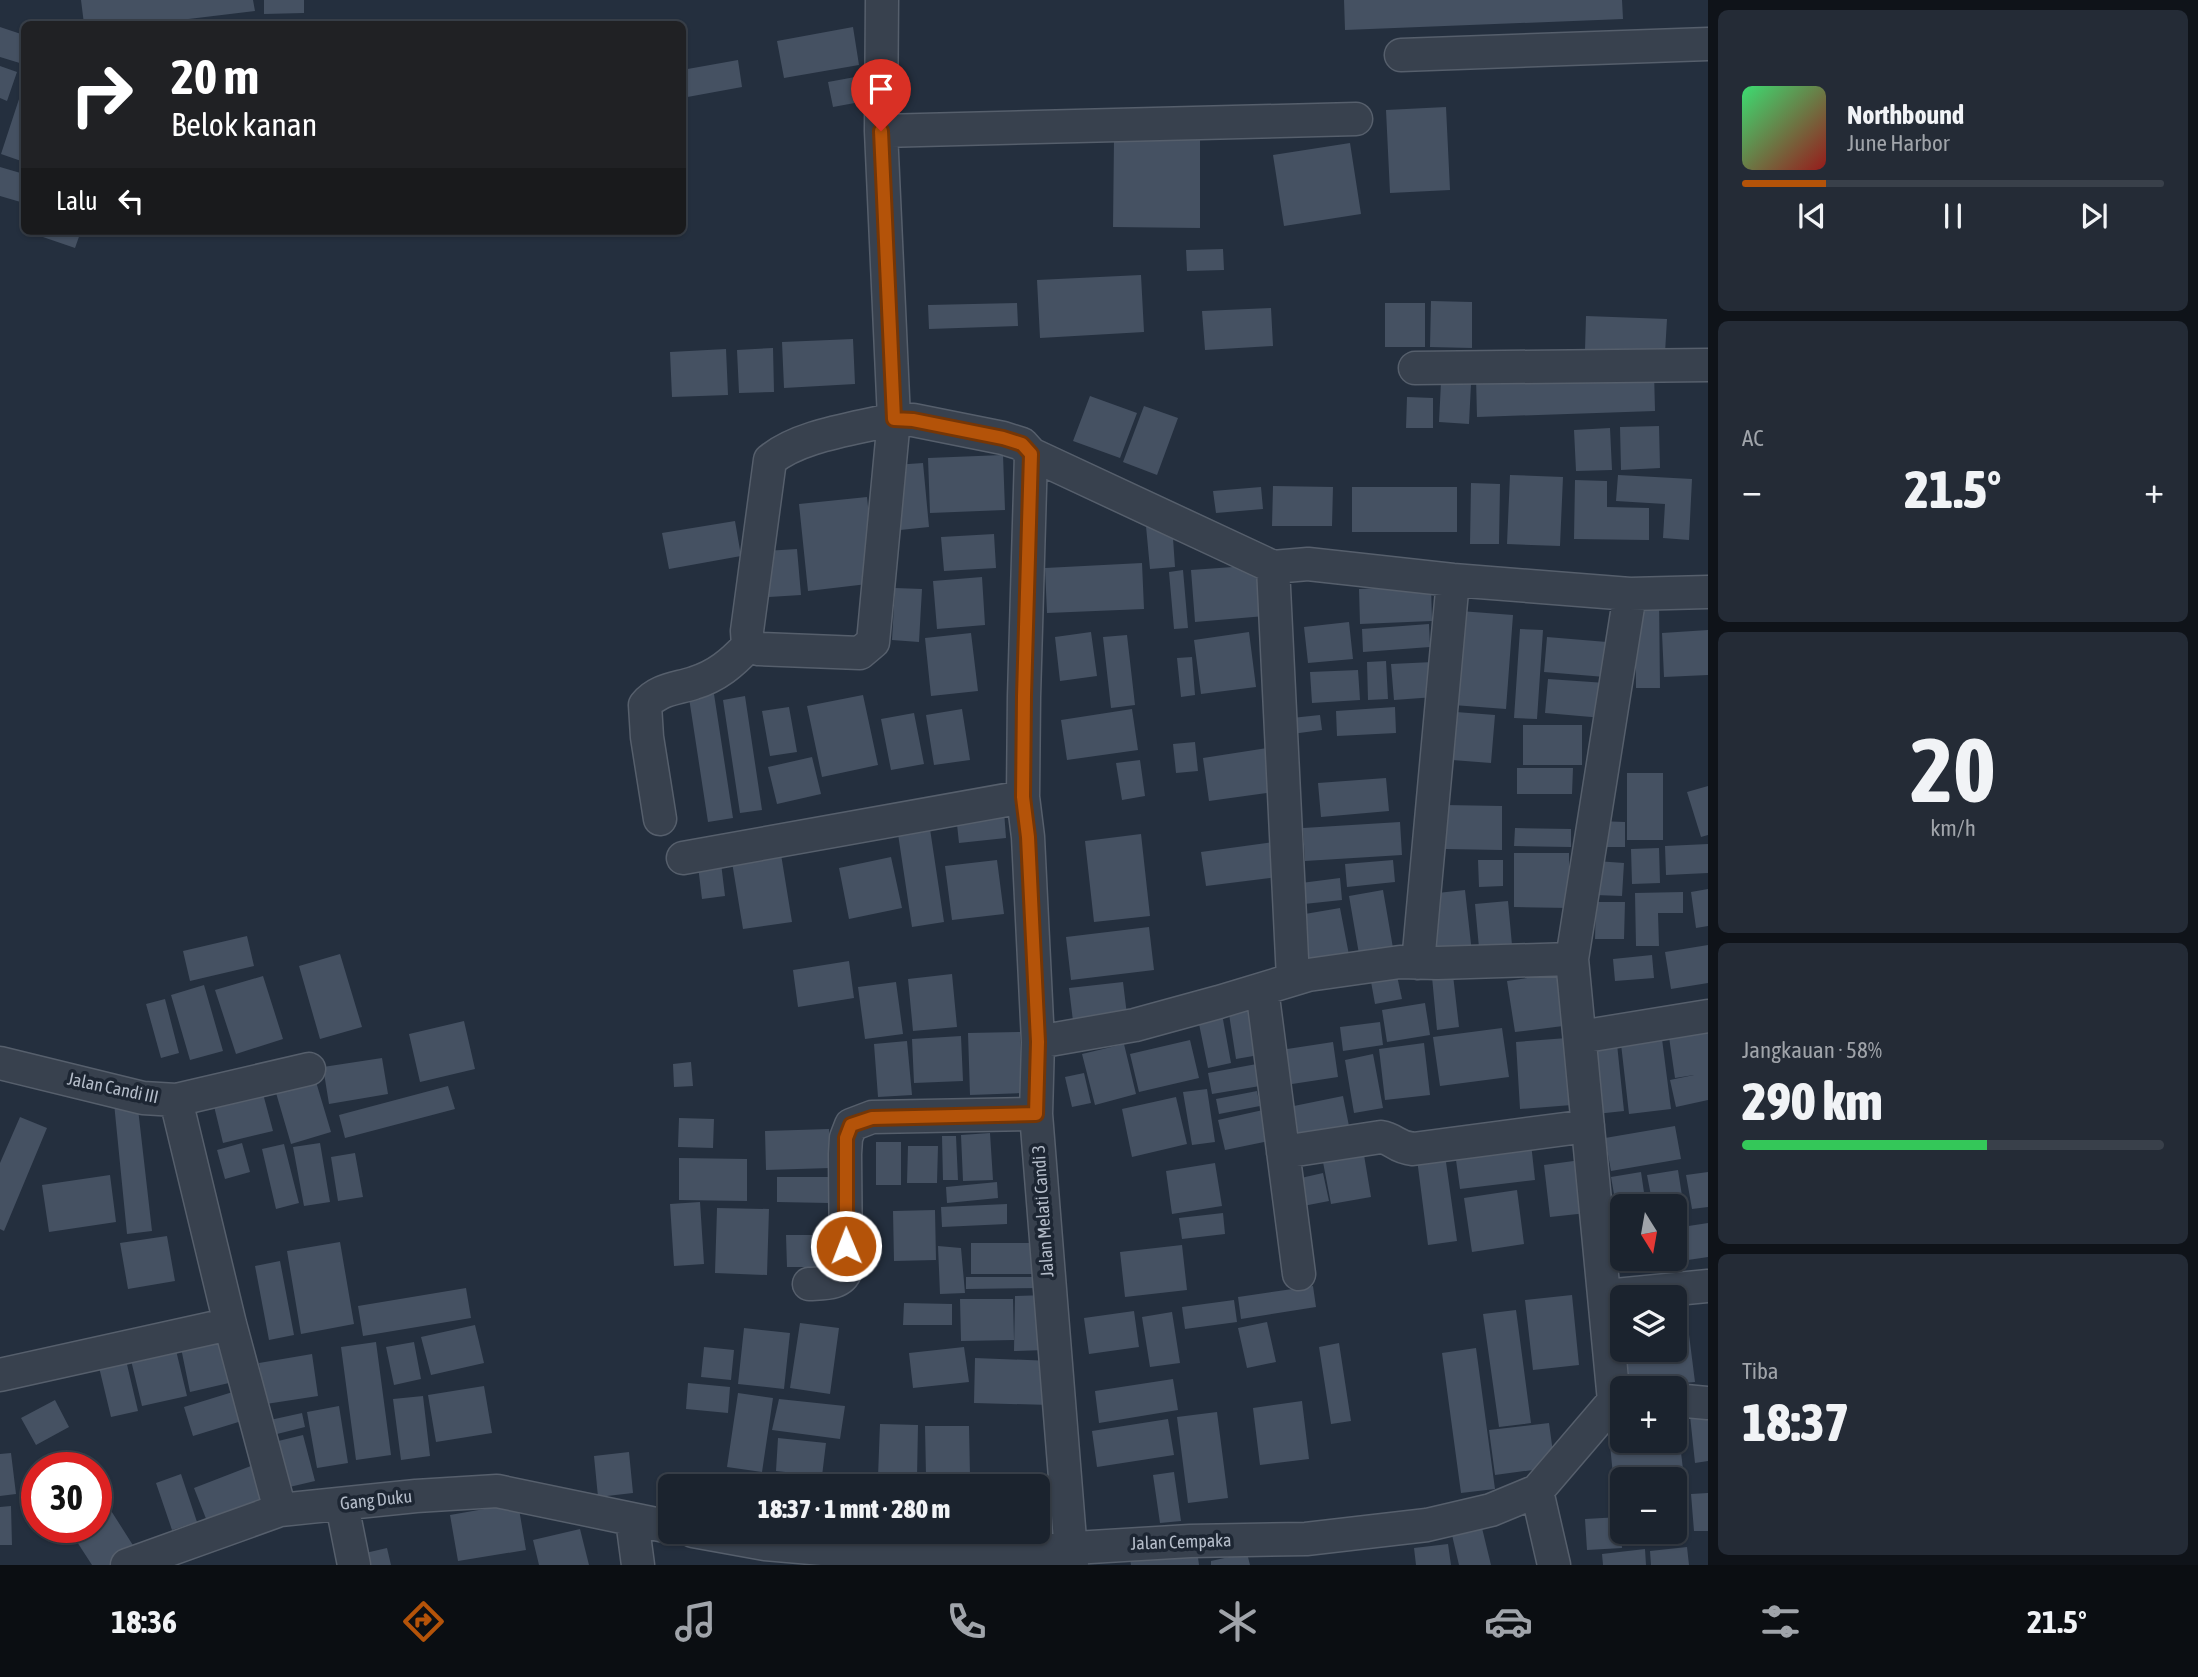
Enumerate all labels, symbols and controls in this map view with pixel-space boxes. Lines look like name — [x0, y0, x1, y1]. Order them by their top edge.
text: 20 m — [171, 48, 259, 104]
icon: right — [56, 49, 147, 140]
pin — [851, 59, 911, 131]
icon: arrive — [862, 70, 900, 108]
text: Northbound — [1847, 100, 1964, 130]
text: Belok kanan — [171, 106, 317, 143]
text: June Harbor — [1847, 130, 1950, 156]
icon: left — [112, 182, 150, 220]
text: Lalu — [56, 186, 98, 216]
icon: previous — [1793, 197, 1831, 235]
icon: pause — [1934, 197, 1972, 235]
icon: next — [2075, 197, 2113, 235]
text: AC — [1742, 425, 1764, 451]
text: 21.5° — [1905, 459, 2001, 519]
text: − — [1742, 468, 1762, 511]
text: + — [2144, 468, 2164, 511]
text: 20 — [1910, 717, 1996, 821]
text: km/h — [1930, 815, 1976, 841]
text: Jangkauan · 58% — [1742, 1037, 1882, 1063]
street label: Jalan Candi III — [66, 1068, 161, 1107]
text: 290 km — [1742, 1071, 1883, 1131]
street label: Jalan Melati Candi 3 — [1027, 1144, 1058, 1278]
north arrow — [1610, 1194, 1687, 1270]
map controls — [1610, 1194, 1687, 1544]
position arrow — [809, 1209, 883, 1283]
button: layers — [1610, 1285, 1687, 1362]
text: Tiba — [1742, 1358, 1779, 1384]
button: + — [1610, 1376, 1687, 1453]
text: 18:37 — [1742, 1392, 1849, 1452]
speed limit sign: 30 — [21, 1452, 112, 1543]
button: − — [1610, 1467, 1687, 1544]
street label: Gang Duku — [339, 1485, 413, 1514]
text: 18:37 · 1 mnt · 280 m — [758, 1494, 950, 1524]
street label: Jalan Cempaka — [1130, 1529, 1232, 1554]
icon: directions — [399, 1597, 448, 1646]
icon: music — [671, 1597, 720, 1646]
icon: phone — [942, 1597, 991, 1646]
icon: climate — [1213, 1597, 1262, 1646]
icon: car — [1484, 1597, 1533, 1646]
icon: filters — [1756, 1597, 1805, 1646]
text: 18:36 — [111, 1603, 177, 1640]
text: 21.5° — [2027, 1603, 2087, 1640]

